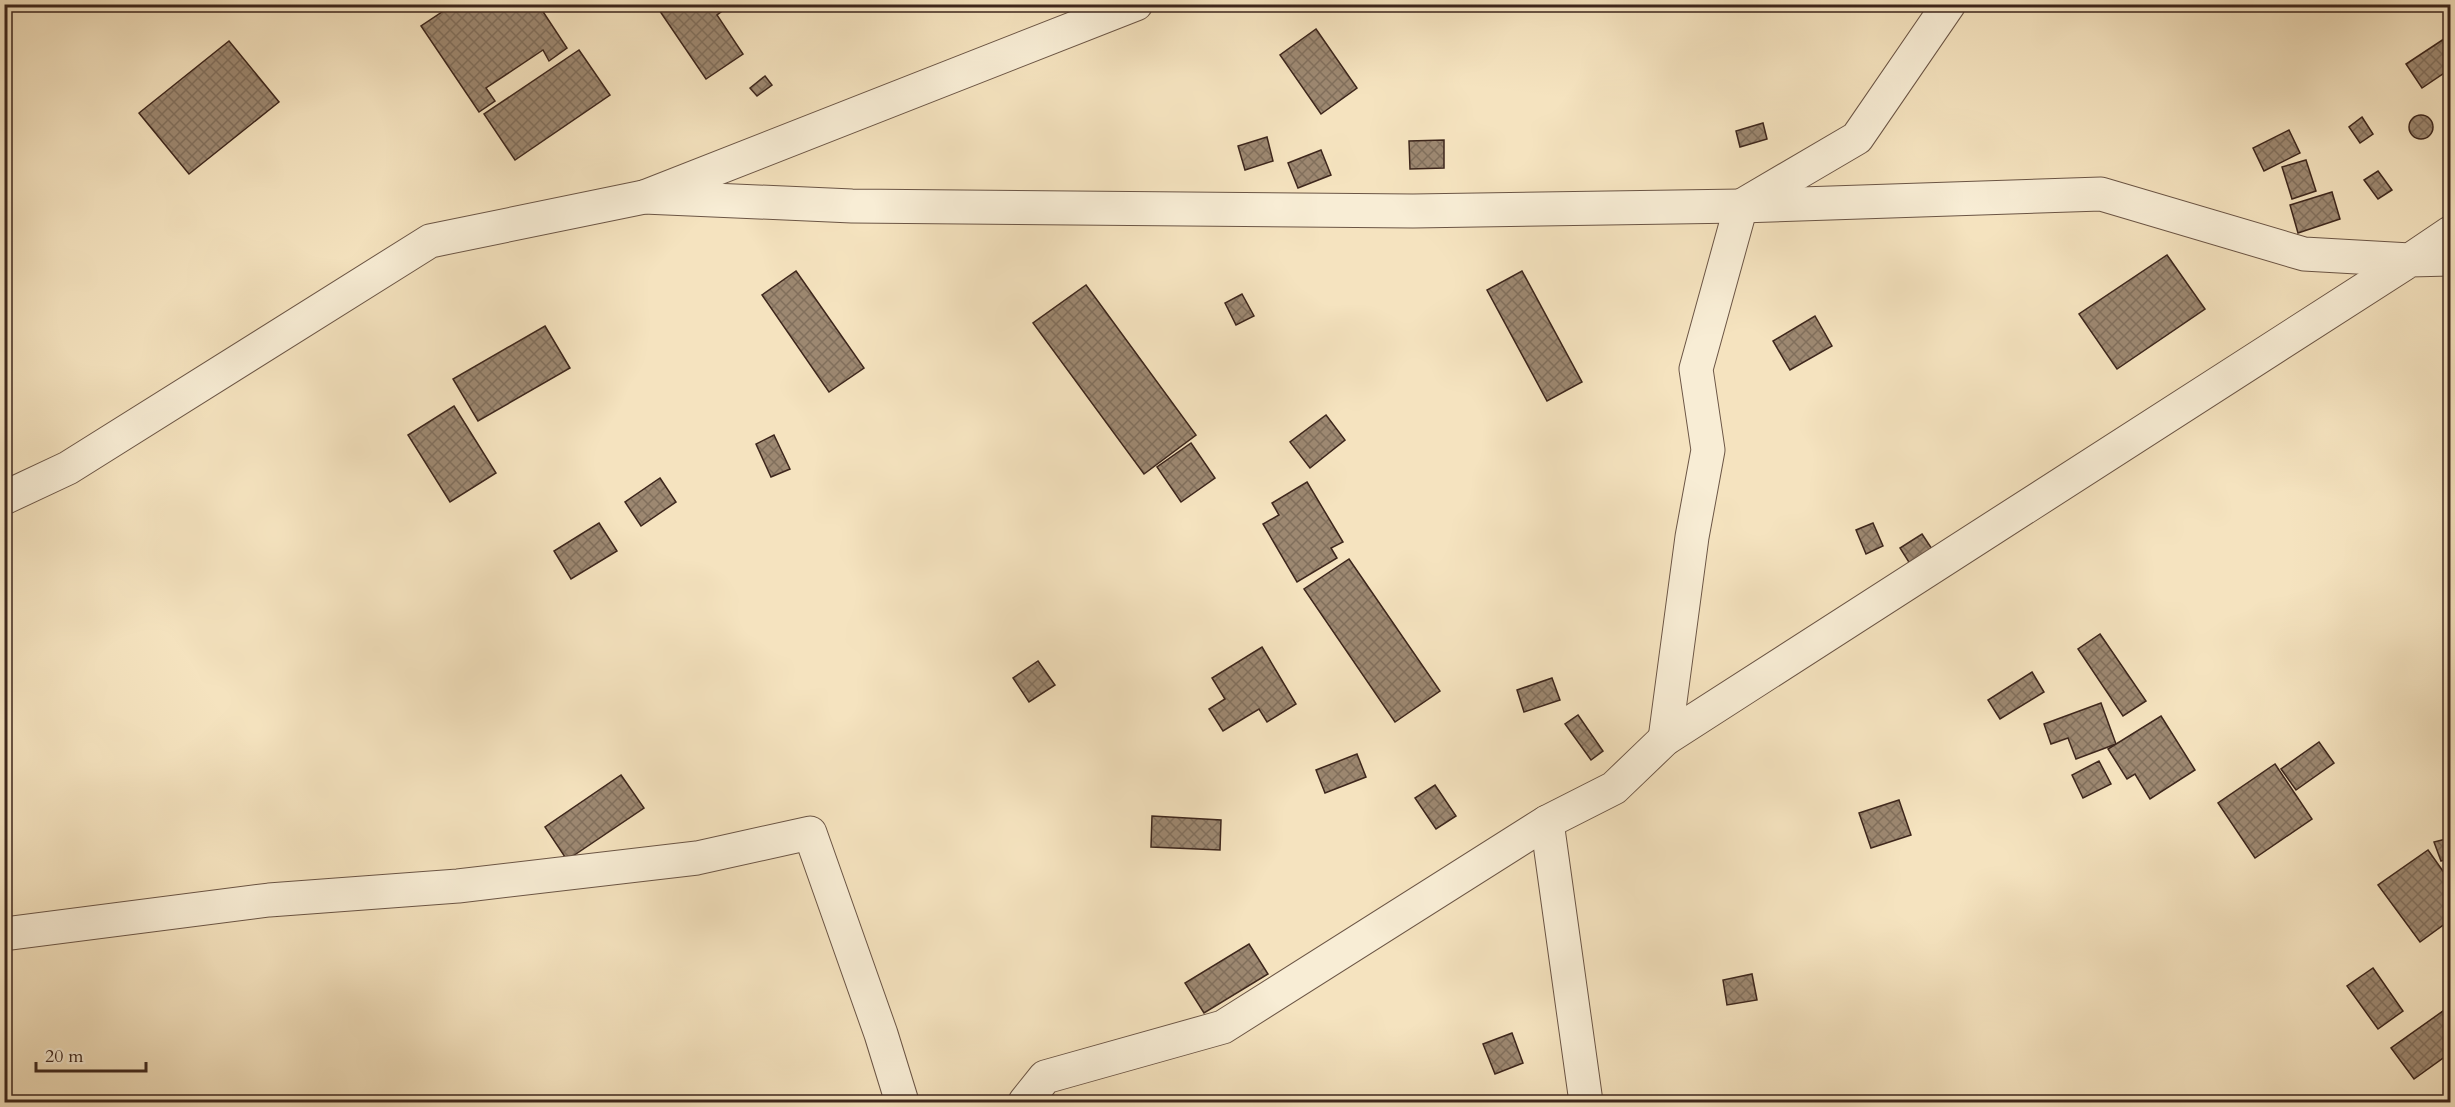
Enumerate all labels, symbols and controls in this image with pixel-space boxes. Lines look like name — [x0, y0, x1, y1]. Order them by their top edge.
scale bar — [36, 1035, 146, 1073]
text: 20 m — [45, 1044, 84, 1069]

